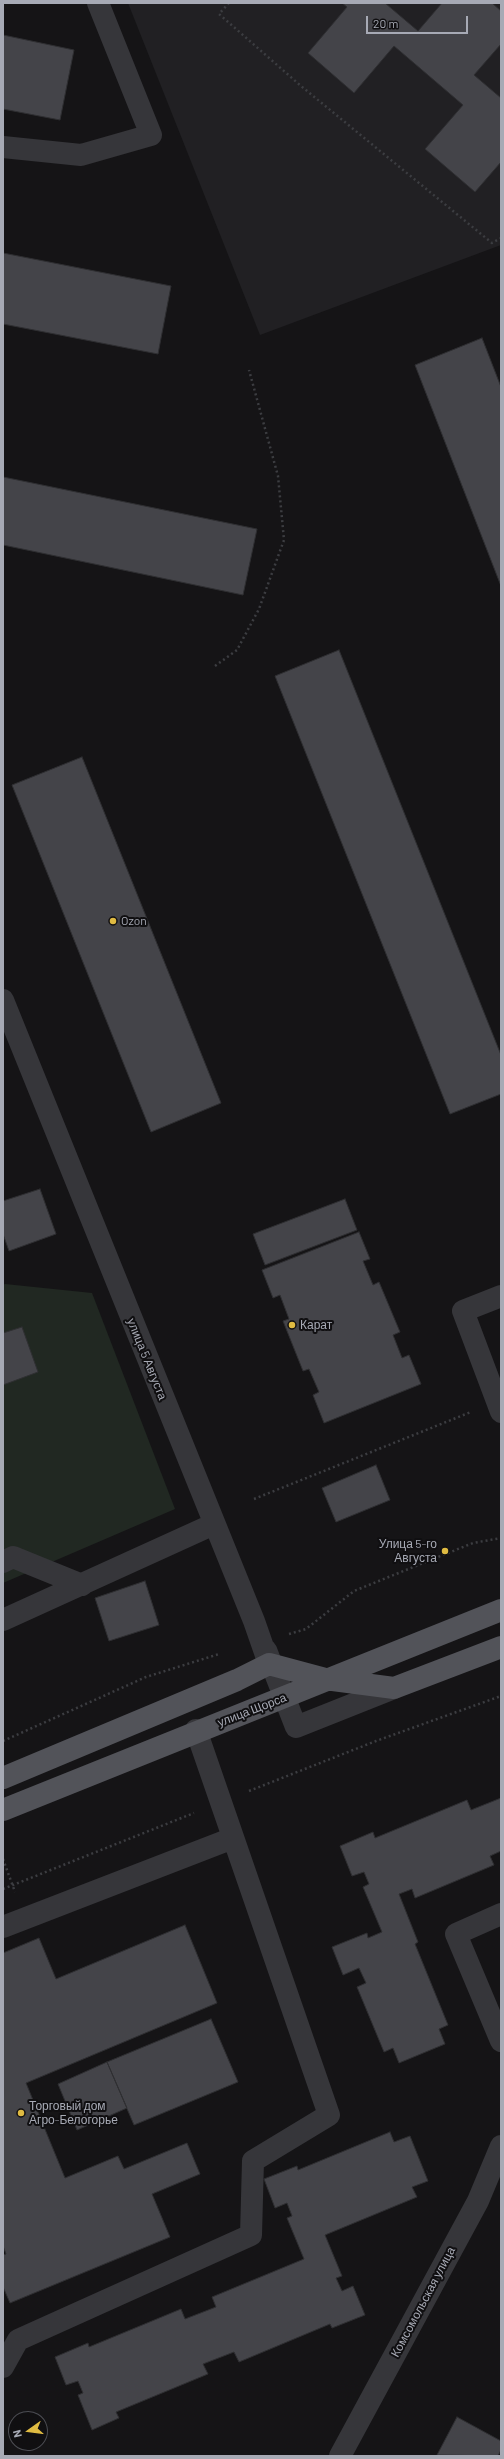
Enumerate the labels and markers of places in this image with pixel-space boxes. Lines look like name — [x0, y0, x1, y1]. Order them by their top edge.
place label: Ozon — [121, 914, 147, 928]
marker: Ozon — [108, 916, 118, 926]
place label: Карат — [300, 1318, 332, 1332]
marker: Карат — [287, 1320, 297, 1330]
place label: Улица 5-го Августа — [379, 1537, 437, 1565]
marker: Улица 5-го Августа — [440, 1546, 450, 1556]
place label: Торговый дом Агро-Белогорье — [29, 2099, 118, 2127]
marker: Торговый дом Агро-Белогорье — [16, 2108, 26, 2118]

